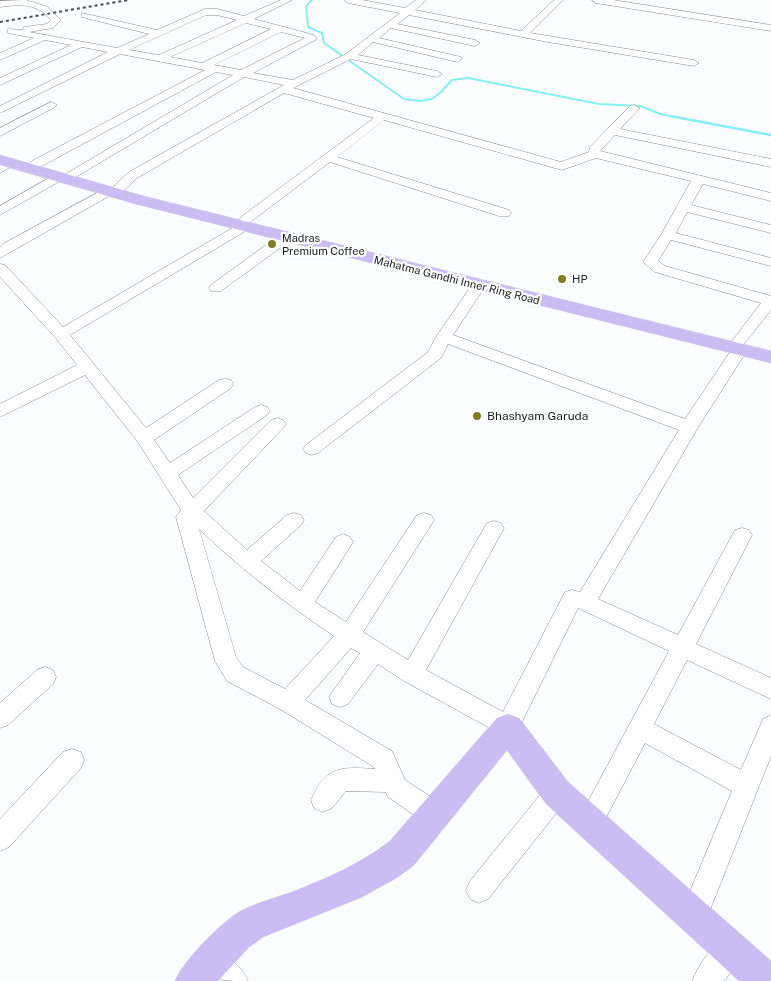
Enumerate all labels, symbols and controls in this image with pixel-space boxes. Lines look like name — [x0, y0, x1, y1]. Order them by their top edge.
place label: Madras Premium Coffee — [282, 232, 365, 257]
marker: Madras Premium Coffee — [266, 238, 278, 250]
street label: Mahatma Gandhi Inner Ring Road — [373, 254, 541, 306]
marker: HP — [556, 273, 568, 285]
place label: HP — [572, 273, 587, 285]
place label: Bhashyam Garuda — [487, 409, 588, 423]
marker: Bhashyam Garuda — [471, 410, 483, 422]

